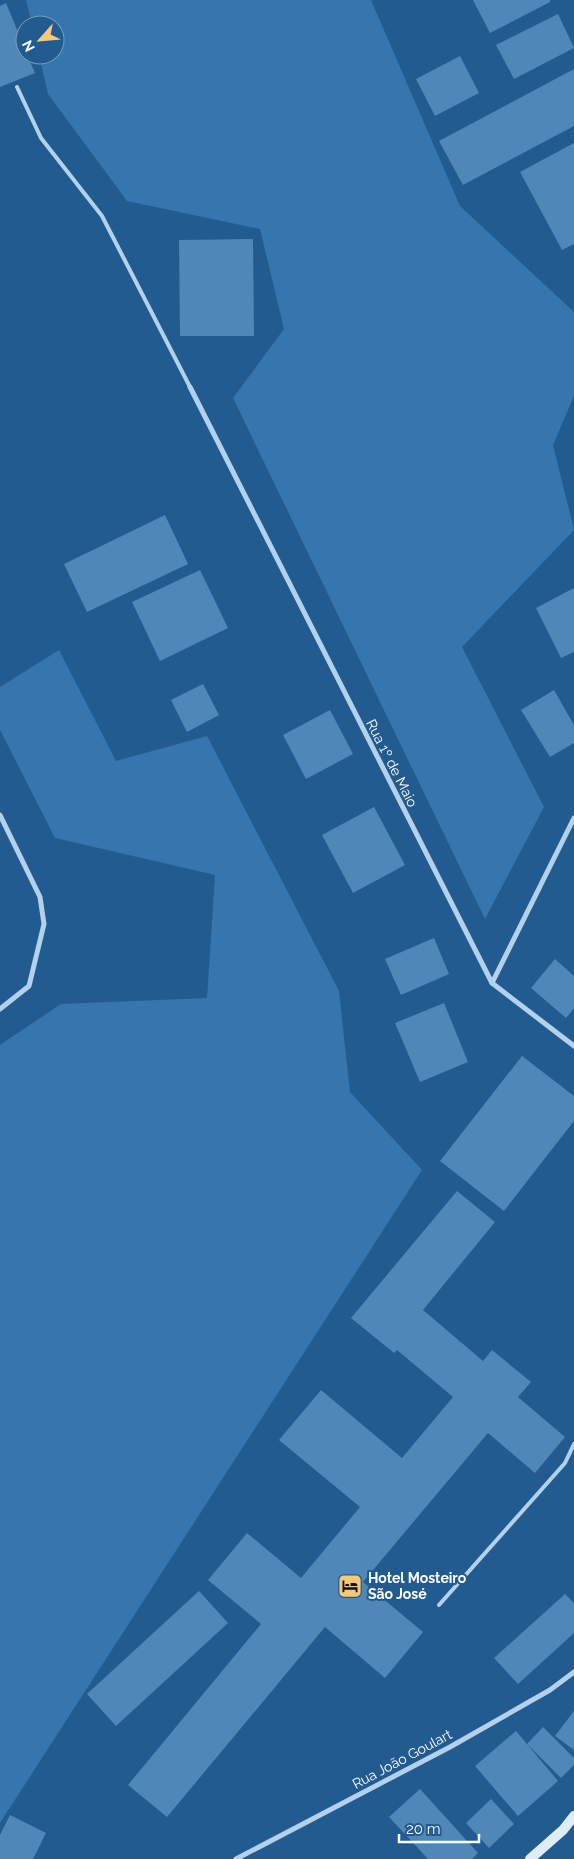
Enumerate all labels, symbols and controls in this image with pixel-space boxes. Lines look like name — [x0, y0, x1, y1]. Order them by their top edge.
north arrow — [15, 15, 65, 65]
text: N — [19, 38, 38, 54]
street label: Rua 1º de Maio — [363, 717, 421, 809]
place label: Hotel Mosteiro São José — [368, 1570, 467, 1602]
hotel icon: Hotel Mosteiro São José — [337, 1573, 363, 1599]
street label: Rua João Goulart — [350, 1726, 455, 1792]
scale bar — [399, 1812, 479, 1844]
text: 20 m — [406, 1820, 441, 1838]

